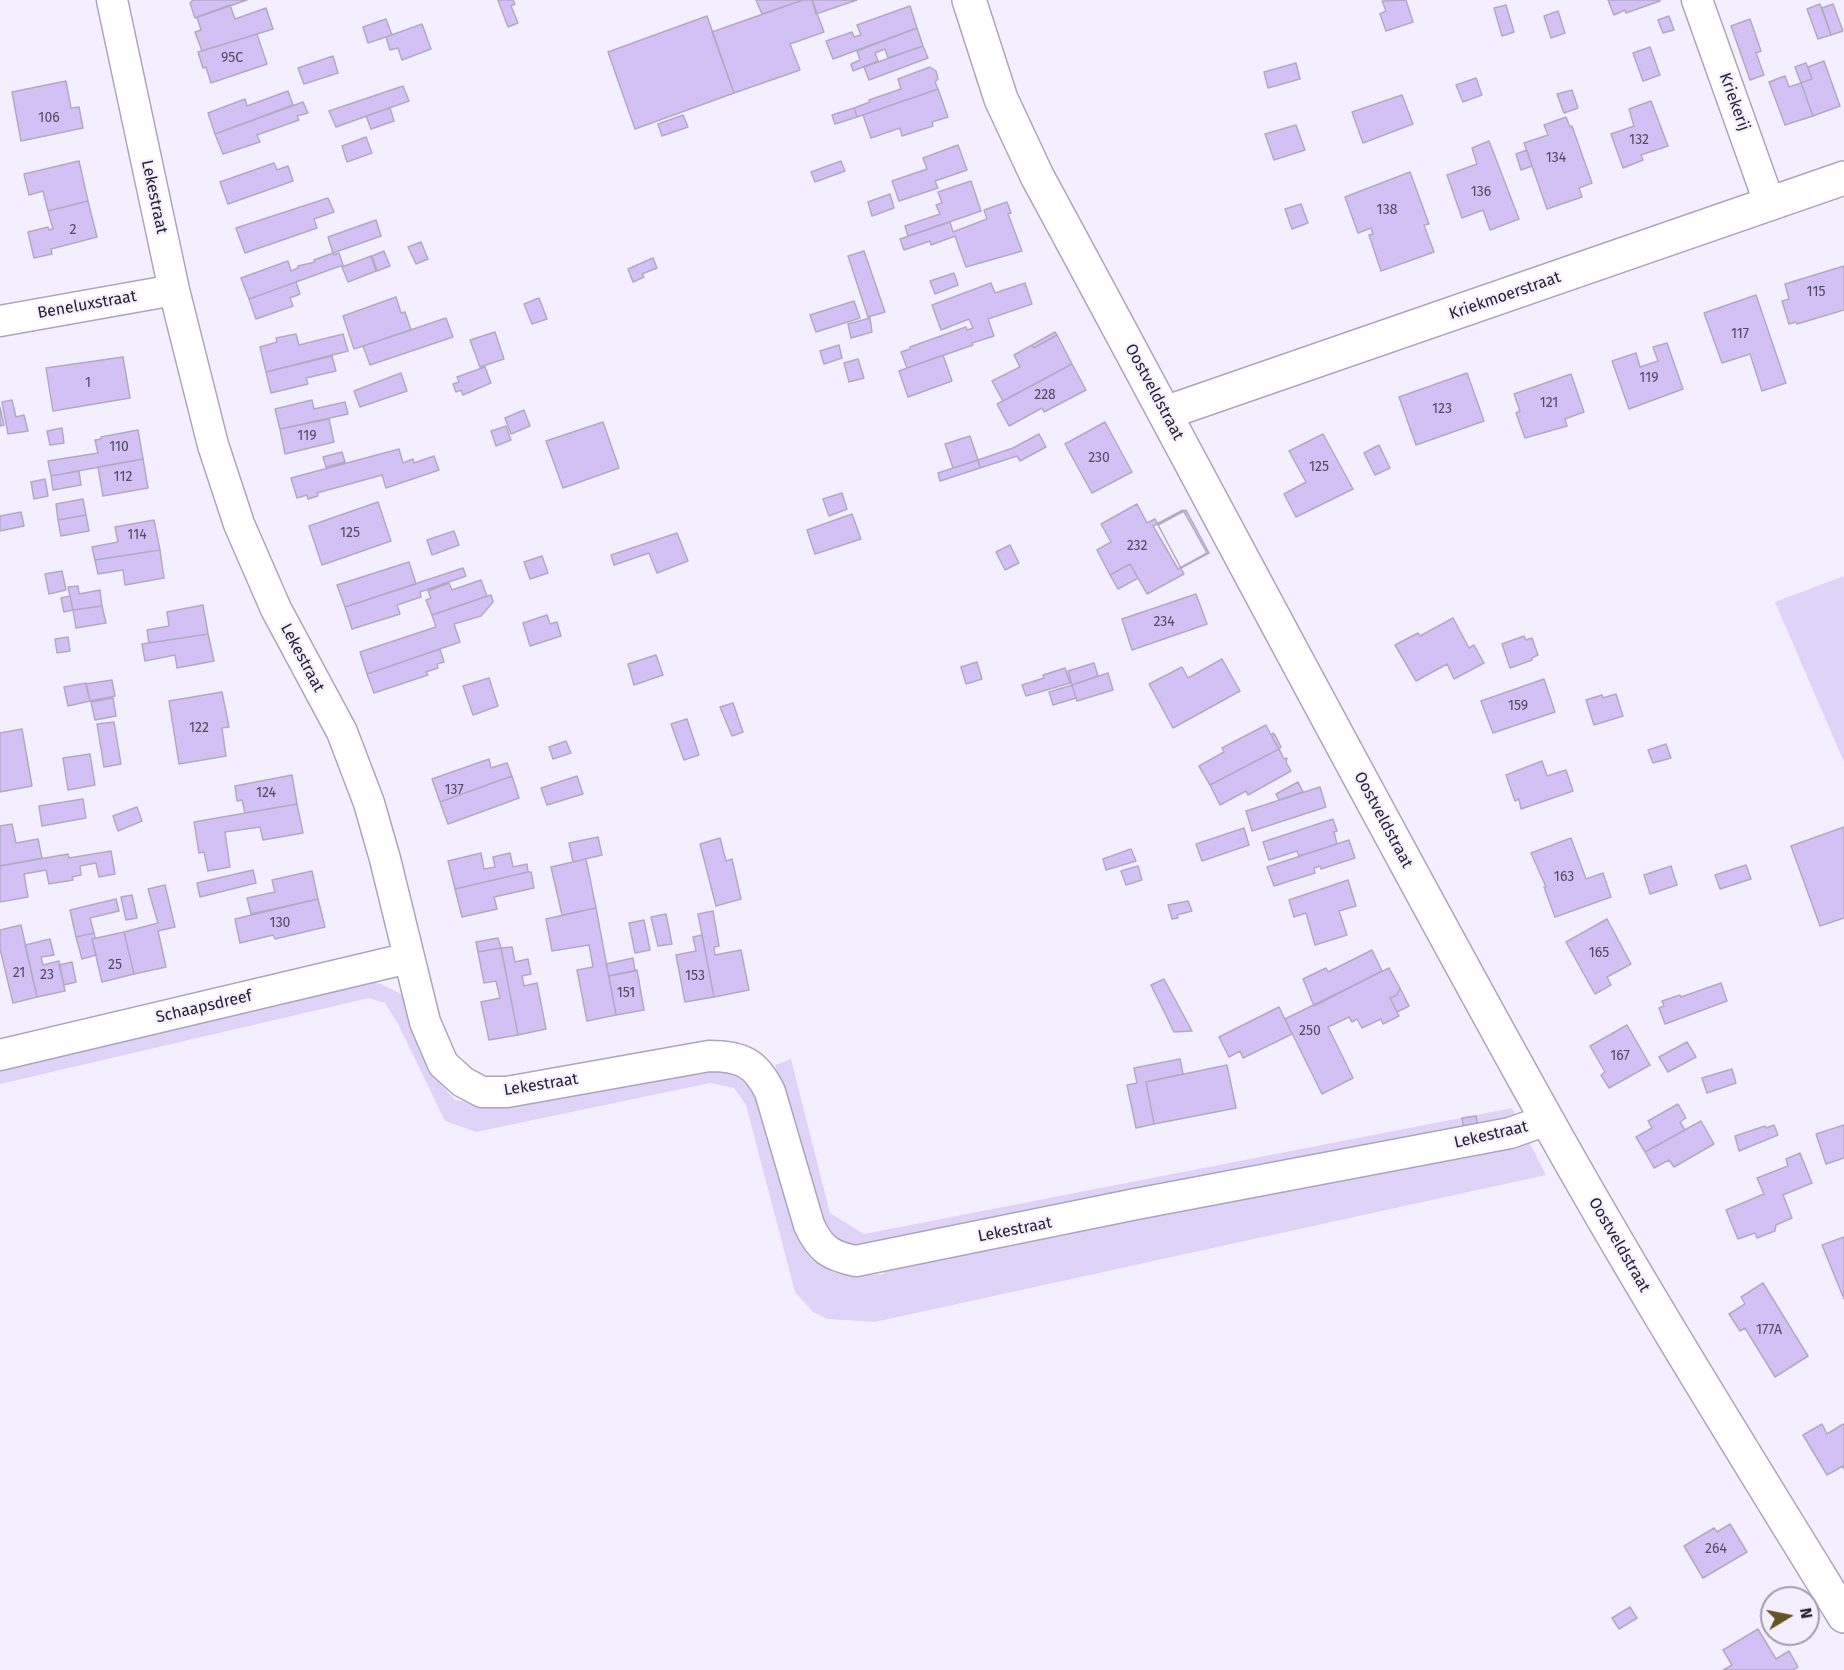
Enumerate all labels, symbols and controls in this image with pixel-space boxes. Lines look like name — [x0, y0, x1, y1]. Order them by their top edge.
house number: 95C — [221, 50, 243, 66]
street label: Kriekerij — [1715, 70, 1753, 134]
house number: 106 — [38, 110, 60, 126]
house number: 132 — [1629, 132, 1649, 148]
house number: 134 — [1546, 150, 1566, 166]
street label: Lekestraat — [137, 158, 171, 236]
house number: 136 — [1471, 184, 1491, 200]
house number: 138 — [1377, 202, 1397, 218]
house number: 2 — [70, 222, 76, 238]
street label: Kriekmoerstraat — [1447, 268, 1563, 324]
house number: 115 — [1807, 284, 1825, 300]
street label: Beneluxstraat — [36, 287, 138, 323]
house number: 117 — [1731, 326, 1749, 342]
street label: Oostveldstraat — [1121, 341, 1187, 443]
house number: 119 — [1639, 370, 1659, 386]
house number: 1 — [85, 375, 91, 391]
house number: 228 — [1034, 387, 1056, 403]
house number: 121 — [1540, 395, 1558, 411]
house number: 123 — [1432, 401, 1452, 417]
house number: 119 — [297, 428, 317, 444]
house number: 110 — [109, 439, 129, 455]
house number: 230 — [1088, 450, 1110, 466]
house number: 125 — [1309, 459, 1329, 475]
house number: 112 — [114, 469, 132, 485]
house number: 125 — [340, 525, 360, 541]
house number: 114 — [127, 527, 147, 543]
house number: 232 — [1127, 538, 1147, 554]
house number: 234 — [1153, 614, 1175, 630]
street label: Lekestraat — [276, 620, 328, 696]
house number: 159 — [1508, 698, 1528, 714]
house number: 122 — [189, 720, 209, 736]
street label: Oostveldstraat — [1350, 769, 1416, 871]
house number: 137 — [444, 782, 464, 798]
house number: 124 — [256, 785, 276, 801]
house number: 163 — [1554, 869, 1574, 885]
house number: 130 — [270, 915, 290, 931]
house number: 165 — [1589, 945, 1609, 961]
house number: 25 — [108, 957, 122, 973]
house number: 21 — [13, 965, 25, 981]
house number: 23 — [40, 967, 54, 983]
house number: 153 — [685, 968, 705, 984]
house number: 151 — [617, 985, 635, 1001]
street label: Schaapsdreef — [154, 987, 254, 1027]
house number: 250 — [1299, 1023, 1321, 1039]
house number: 167 — [1610, 1048, 1630, 1064]
street label: Lekestraat — [502, 1070, 580, 1100]
street label: Lekestraat — [1452, 1117, 1530, 1153]
street label: Oostveldstraat — [1584, 1194, 1654, 1296]
street label: Lekestraat — [976, 1213, 1054, 1247]
house number: 177A — [1756, 1322, 1782, 1338]
house number: 264 — [1705, 1541, 1727, 1557]
north arrow — [1760, 1586, 1820, 1646]
text: N — [1796, 1606, 1817, 1620]

